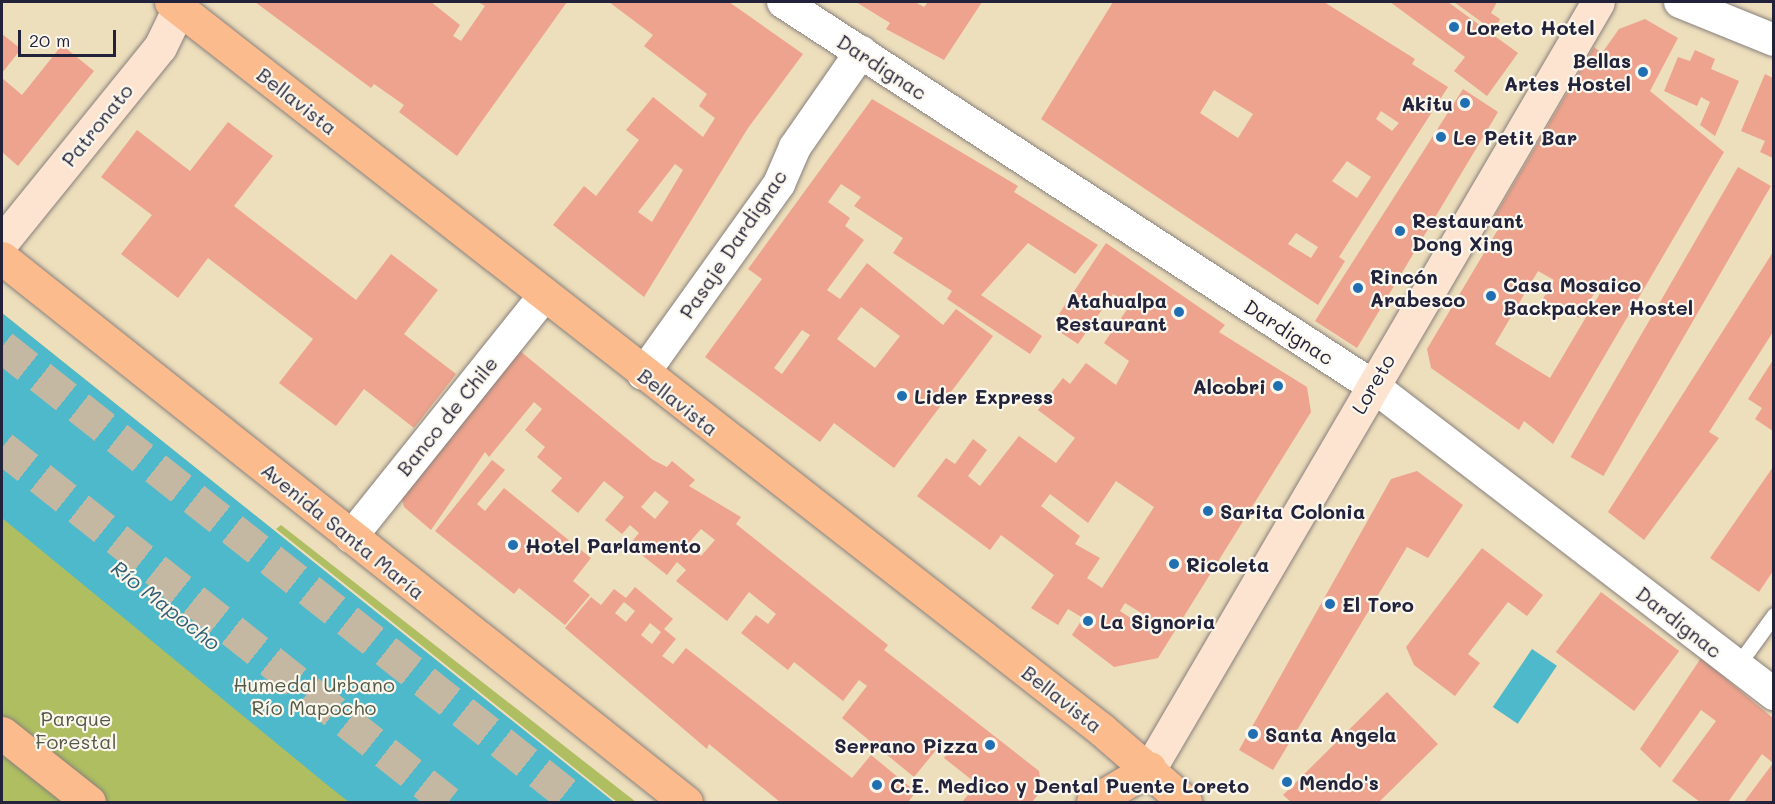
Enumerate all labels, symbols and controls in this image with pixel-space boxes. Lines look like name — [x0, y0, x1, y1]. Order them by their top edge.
place label: Loreto Hotel — [1466, 15, 1595, 39]
scale bar — [21, 18, 118, 56]
marker: Loreto Hotel — [1447, 20, 1461, 34]
text: 20 m — [29, 28, 70, 52]
street label: Dardignac — [833, 29, 931, 105]
place label: Bellas Artes Hostel — [1504, 48, 1631, 95]
street label: Bellavista — [252, 62, 342, 140]
marker: Bellas Artes Hostel — [1636, 65, 1650, 79]
street label: Patronato — [56, 79, 138, 171]
place label: Akitu — [1401, 91, 1453, 115]
marker: Akitu — [1458, 96, 1472, 110]
place label: Le Petit Bar — [1453, 125, 1577, 149]
marker: Le Petit Bar — [1434, 130, 1448, 144]
street label: Pasaje Dardignac — [674, 165, 792, 323]
place label: Restaurant Dong Xing — [1412, 208, 1524, 255]
marker: Restaurant Dong Xing — [1393, 224, 1407, 238]
place label: Rincón Arabesco — [1370, 264, 1465, 311]
place label: Casa Mosaico Backpacker Hostel — [1503, 272, 1693, 319]
marker: Rincón Arabesco — [1351, 281, 1365, 295]
place label: Atahualpa Restaurant — [1055, 288, 1167, 335]
marker: Casa Mosaico Backpacker Hostel — [1484, 289, 1498, 303]
street label: Dardignac — [1240, 294, 1338, 370]
marker: Atahualpa Restaurant — [1172, 305, 1186, 319]
street label: Loreto — [1346, 350, 1400, 418]
street label: Banco de Chile — [392, 352, 502, 480]
street label: Bellavista — [633, 363, 723, 441]
place label: Alcobri — [1193, 374, 1266, 398]
marker: Alcobri — [1271, 379, 1285, 393]
place label: Lider Express — [914, 384, 1053, 408]
marker: Lider Express — [895, 389, 909, 403]
street label: Avenida Santa María — [256, 458, 430, 604]
place label: Sarita Colonia — [1220, 499, 1365, 523]
marker: Sarita Colonia — [1201, 504, 1215, 518]
place label: Hotel Parlamento — [525, 533, 701, 557]
marker: Hotel Parlamento — [506, 538, 520, 552]
place label: Ricoleta — [1186, 552, 1269, 576]
water label: Río Mapocho — [107, 555, 225, 655]
marker: Ricoleta — [1167, 557, 1181, 571]
street label: Dardignac — [1631, 581, 1727, 663]
place label: El Toro — [1342, 592, 1414, 616]
marker: El Toro — [1323, 597, 1337, 611]
place label: La Signoria — [1100, 609, 1215, 633]
marker: La Signoria — [1081, 614, 1095, 628]
street label: Bellavista — [1017, 660, 1107, 738]
park label: Humedal Urbano Río Mapocho — [233, 672, 395, 719]
park label: Parque Forestal — [35, 707, 117, 754]
place label: Santa Angela — [1265, 722, 1397, 746]
marker: Santa Angela — [1246, 727, 1260, 741]
place label: Serrano Pizza — [834, 733, 978, 757]
marker: Serrano Pizza — [983, 738, 997, 752]
place label: Mendo's — [1299, 770, 1379, 794]
place label: C.E. Medico y Dental Puente Loreto — [890, 773, 1249, 797]
marker: Mendo's — [1280, 775, 1294, 789]
marker: C.E. Medico y Dental Puente Loreto — [868, 776, 886, 794]

